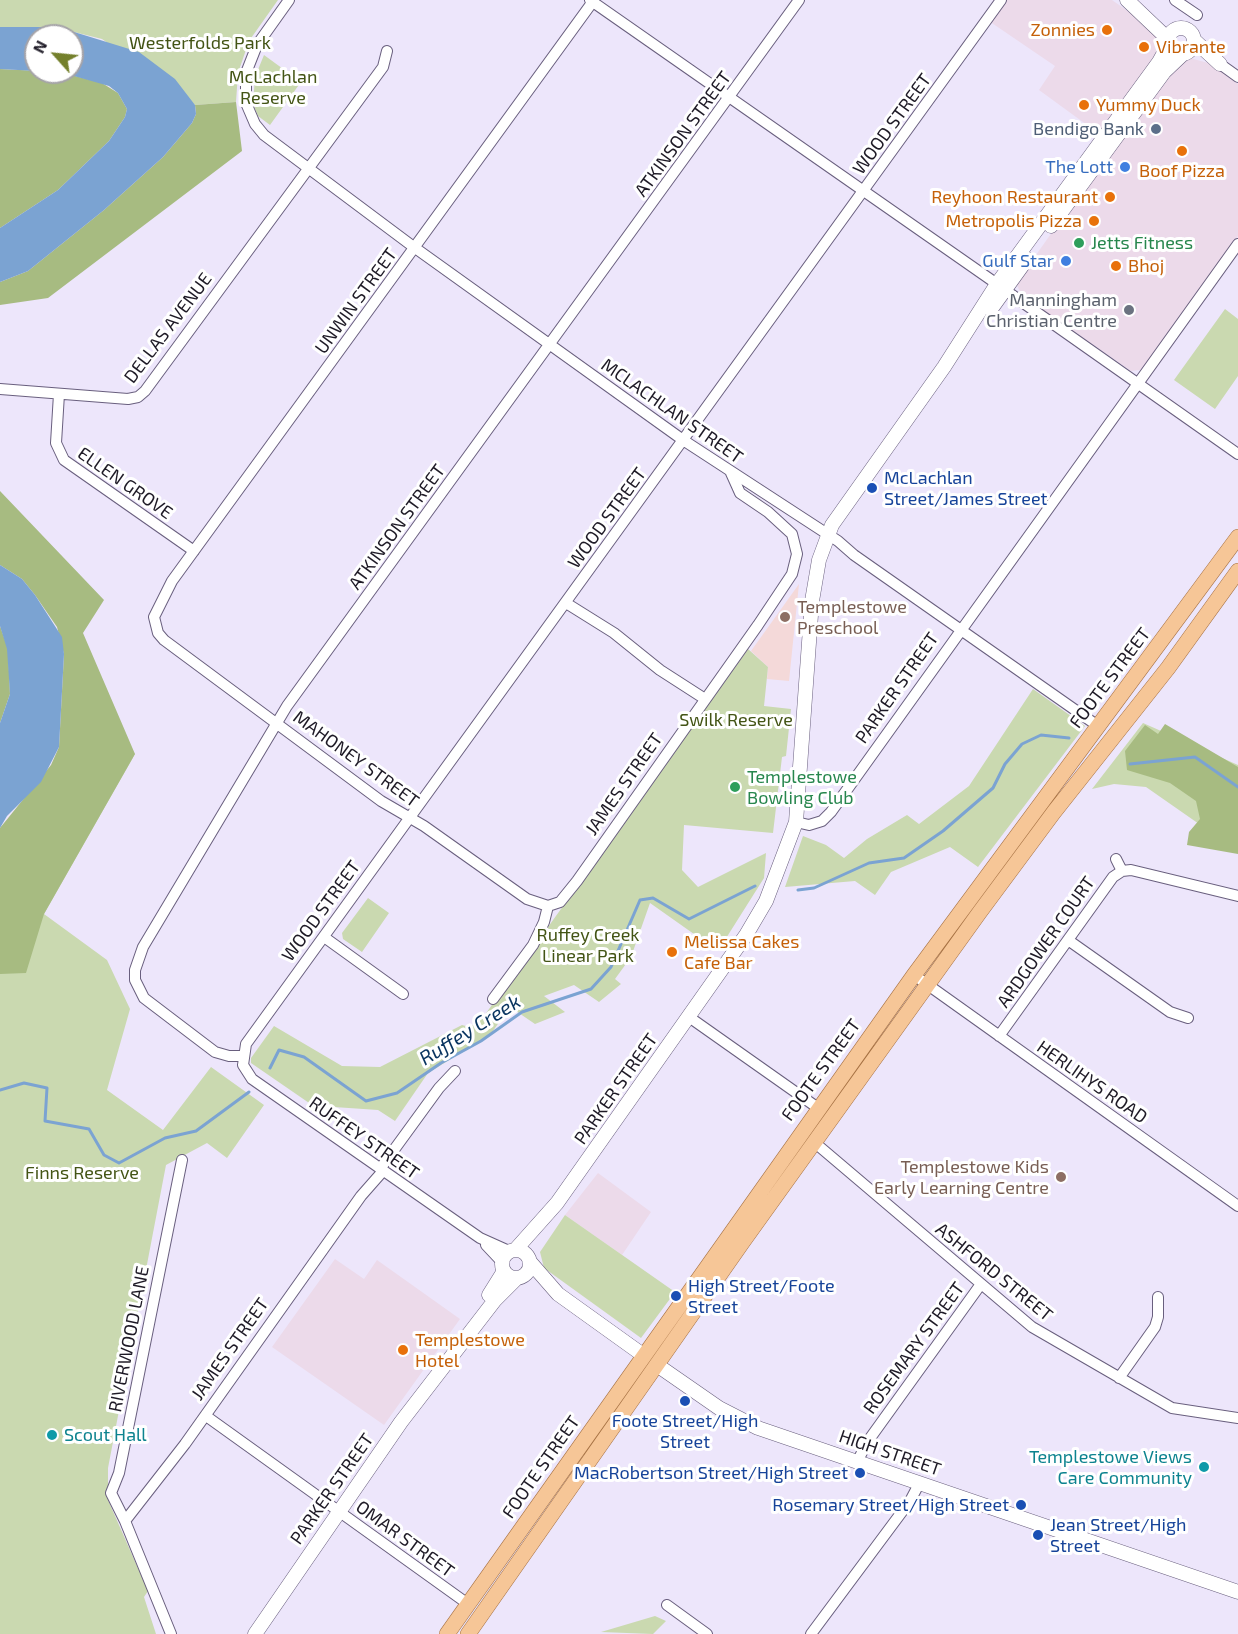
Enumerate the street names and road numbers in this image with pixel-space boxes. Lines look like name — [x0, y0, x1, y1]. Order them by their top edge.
street label: ATKINSON STREET — [630, 67, 736, 201]
street label: WOOD STREET — [848, 69, 936, 179]
street label: UNWIN STREET — [310, 244, 402, 358]
street label: DELLAS AVENUE — [120, 269, 216, 387]
street label: MCLACHLAN STREET — [597, 354, 747, 468]
street label: ELLEN GROVE — [73, 442, 177, 524]
street label: ATKINSON STREET — [344, 460, 450, 594]
street label: WOOD STREET — [563, 463, 651, 573]
street label: FOOTE STREET — [1065, 623, 1155, 733]
street label: PARKER STREET — [851, 628, 943, 748]
street label: MAHONEY STREET — [289, 706, 423, 812]
street label: JAMES STREET — [581, 729, 667, 839]
street label: WOOD STREET — [277, 856, 365, 966]
street label: ARDGOWER COURT — [993, 872, 1099, 1012]
street label: FOOTE STREET — [777, 1015, 865, 1125]
street label: PARKER STREET — [570, 1029, 662, 1149]
street label: HERLIHYS ROAD — [1033, 1036, 1151, 1128]
street label: RUFFEY STREET — [305, 1092, 423, 1184]
street label: ASHFORD STREET — [931, 1218, 1057, 1326]
street label: RIVERWOOD LANE — [104, 1264, 154, 1414]
street label: ROSEMARY STREET — [859, 1278, 969, 1418]
street label: JAMES STREET — [187, 1294, 273, 1404]
street label: FOOTE STREET — [498, 1412, 584, 1522]
street label: HIGH STREET — [836, 1425, 944, 1481]
street label: PARKER STREET — [286, 1429, 378, 1549]
street label: OMAR STREET — [352, 1496, 458, 1582]

